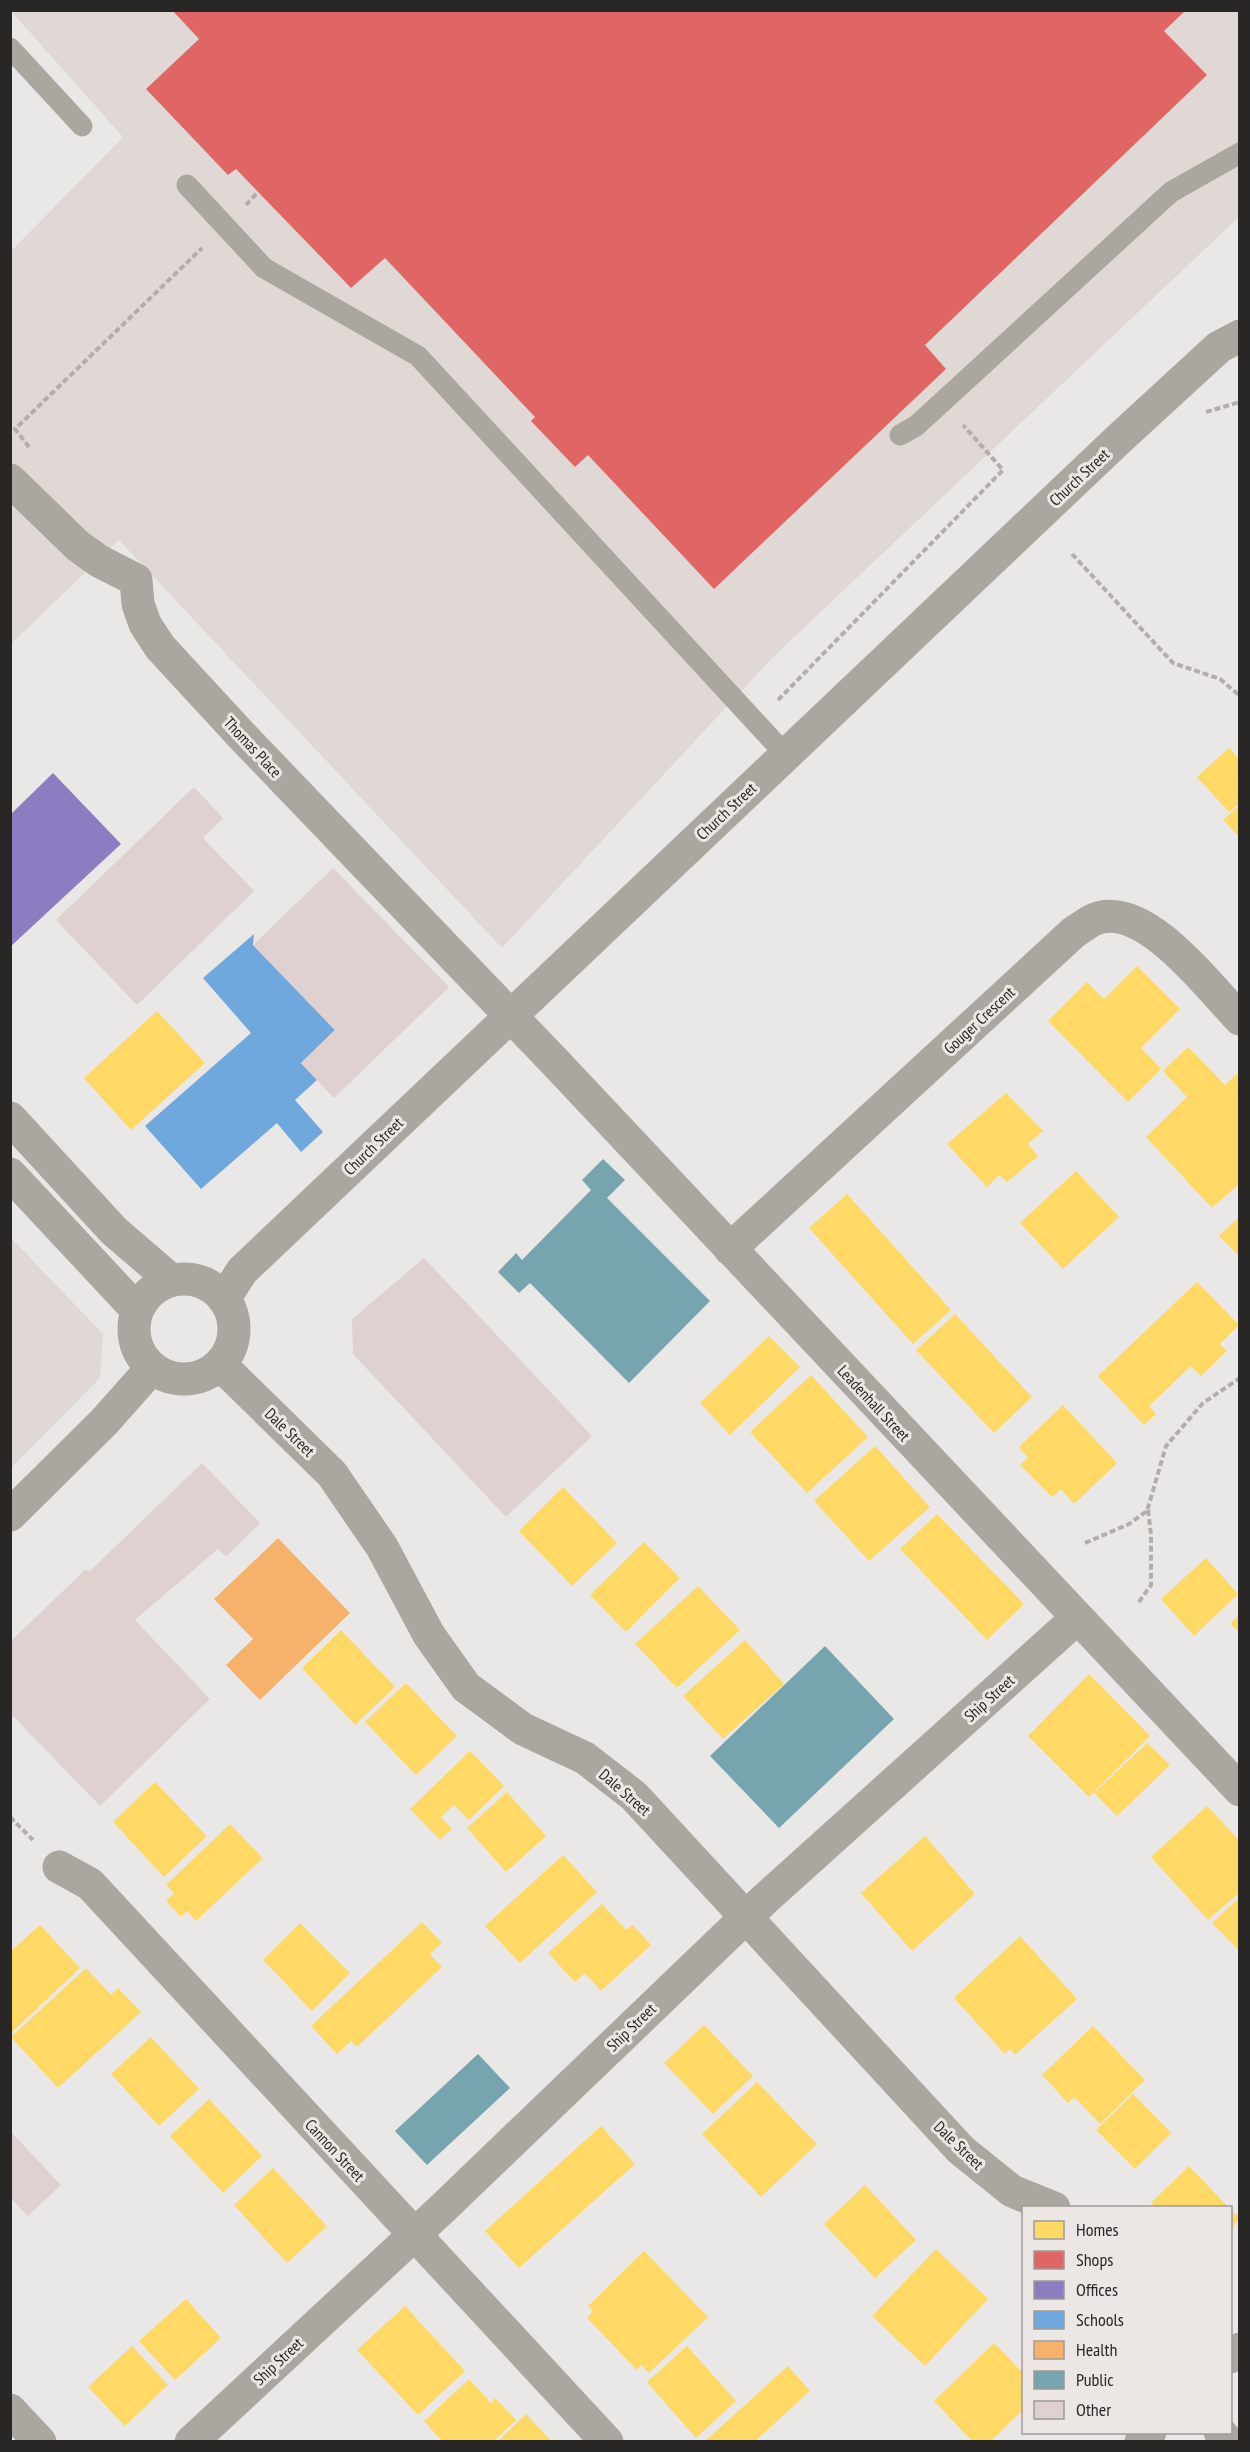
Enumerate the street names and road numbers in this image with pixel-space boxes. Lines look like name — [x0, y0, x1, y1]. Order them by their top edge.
street label: Church Street — [1045, 444, 1114, 510]
street label: Thomas Place — [220, 712, 286, 782]
street label: Church Street — [692, 778, 761, 844]
street label: Gouger Crescent — [939, 982, 1019, 1058]
street label: Church Street — [339, 1112, 407, 1179]
street label: Leadenhall Street — [834, 1361, 915, 1446]
street label: Dale Street — [261, 1403, 320, 1461]
street label: Ship Street — [960, 1670, 1019, 1726]
street label: Dale Street — [595, 1764, 655, 1820]
street label: Ship Street — [602, 1998, 660, 2055]
street label: Cannon Street — [301, 2115, 369, 2186]
street label: Dale Street — [930, 2116, 989, 2174]
street label: Ship Street — [249, 2333, 307, 2389]

